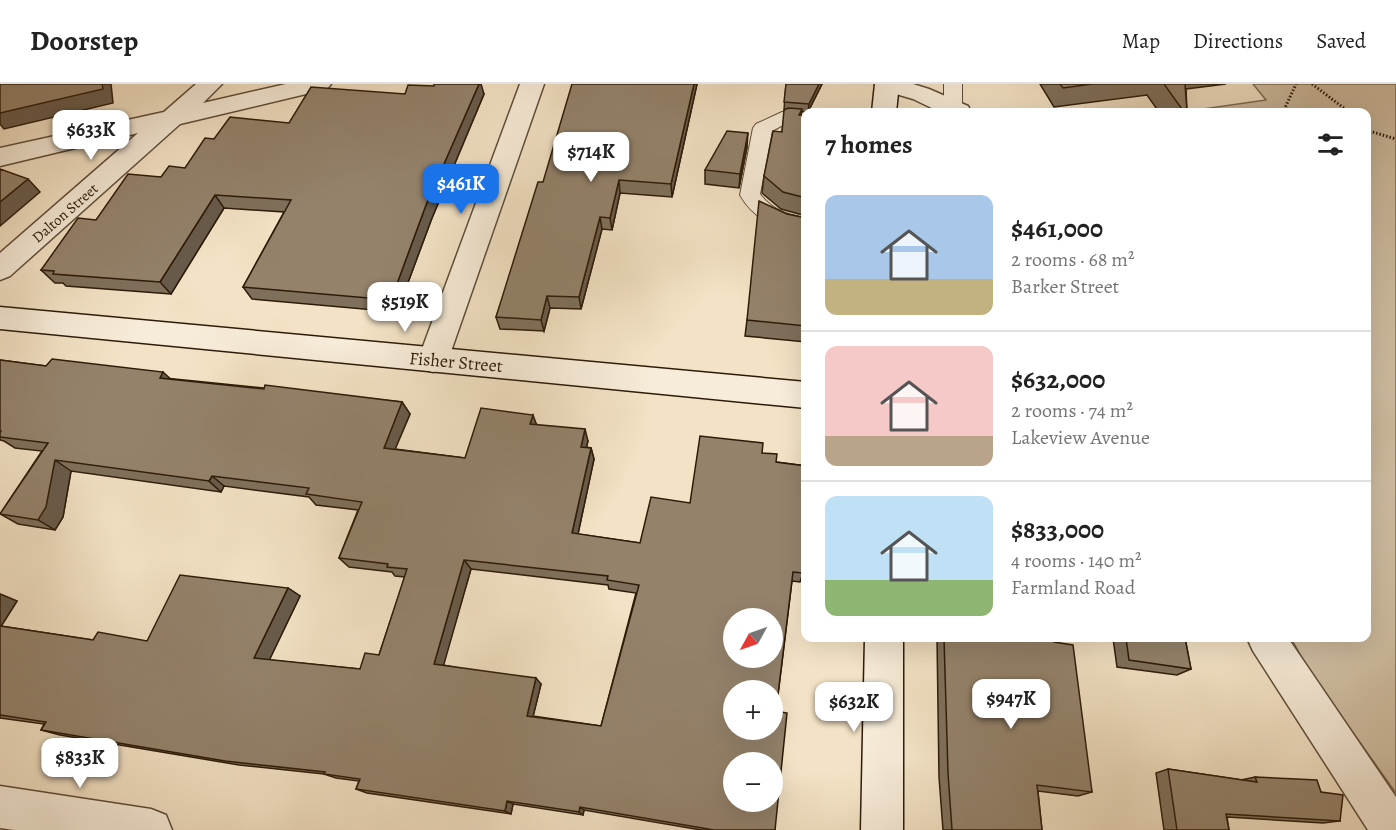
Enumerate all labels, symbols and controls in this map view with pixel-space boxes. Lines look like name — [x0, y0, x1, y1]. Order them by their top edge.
text: Doorstep — [30, 22, 138, 60]
text: Map — [1122, 27, 1160, 55]
text: Directions — [1193, 27, 1283, 55]
text: Saved — [1316, 27, 1366, 55]
pin: $633K — [49, 110, 133, 161]
text: $633K — [67, 116, 116, 143]
text: 7 homes — [825, 127, 913, 162]
icon: filters — [1314, 128, 1347, 161]
pin: $714K — [549, 132, 633, 183]
text: $714K — [567, 138, 615, 165]
pin: $461K — [419, 164, 503, 215]
text: $461K — [437, 170, 485, 197]
street label: Dalton Street — [28, 179, 102, 247]
text: $461,000 — [1011, 211, 1103, 246]
icon: home — [873, 219, 945, 291]
text: 2 rooms · 68 m² — [1011, 246, 1135, 273]
text: Barker Street — [1011, 273, 1119, 300]
pin: $519K — [363, 282, 447, 333]
text: $519K — [381, 288, 429, 315]
street label: Fisher Street — [408, 346, 504, 378]
text: $632,000 — [1011, 362, 1105, 397]
icon: home — [873, 370, 945, 442]
text: 2 rooms · 74 m² — [1011, 397, 1133, 424]
text: Lakeview Avenue — [1011, 424, 1150, 451]
text: $833,000 — [1011, 512, 1104, 547]
icon: home — [873, 520, 945, 592]
text: 4 rooms · 140 m² — [1011, 547, 1142, 574]
text: Farmland Road — [1011, 574, 1136, 601]
north arrow — [723, 608, 783, 668]
map controls — [723, 608, 783, 812]
pin: $947K — [969, 679, 1053, 730]
button: + — [723, 680, 783, 740]
pin: $632K — [812, 682, 896, 733]
text: $947K — [986, 685, 1036, 712]
text: $632K — [829, 688, 879, 715]
pin: $833K — [38, 738, 122, 789]
text: $833K — [55, 744, 105, 771]
button: − — [723, 752, 783, 812]

